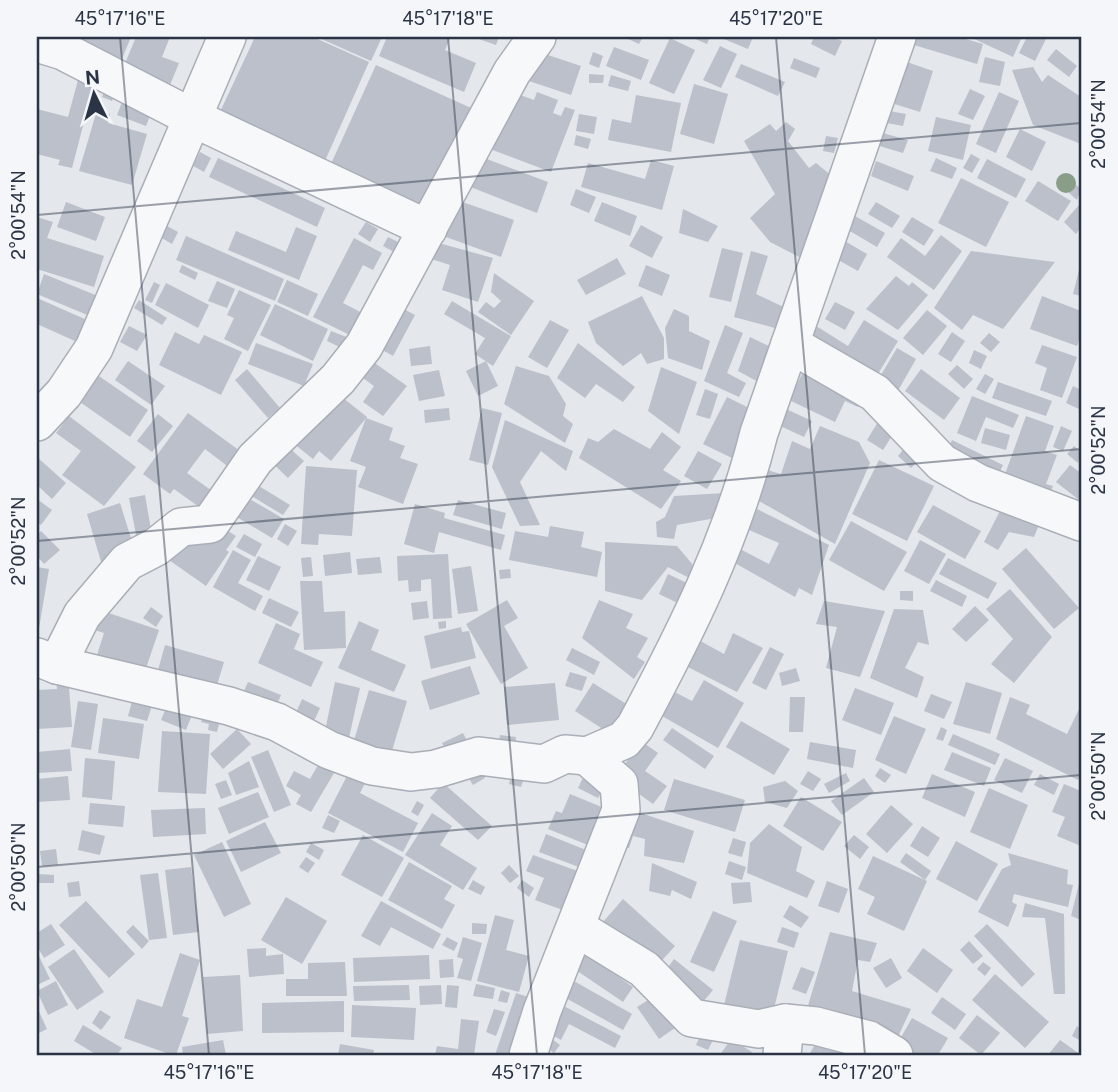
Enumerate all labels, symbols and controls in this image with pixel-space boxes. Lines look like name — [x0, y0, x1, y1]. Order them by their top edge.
text: 45°17'16"E — [75, 8, 165, 29]
text: 45°17'18"E — [402, 8, 494, 29]
text: 45°17'20"E — [729, 8, 823, 29]
north arrow — [60, 60, 130, 130]
text: N — [84, 65, 101, 89]
text: 2°00'54"N — [1088, 79, 1109, 169]
text: 2°00'54"N — [8, 170, 29, 260]
text: 2°00'52"N — [1088, 406, 1109, 494]
text: 2°00'52"N — [8, 497, 29, 585]
text: 2°00'50"N — [1088, 731, 1109, 821]
text: 2°00'50"N — [8, 822, 29, 912]
text: 45°17'16"E — [164, 1062, 254, 1083]
text: 45°17'18"E — [491, 1062, 583, 1083]
text: 45°17'20"E — [818, 1062, 912, 1083]

